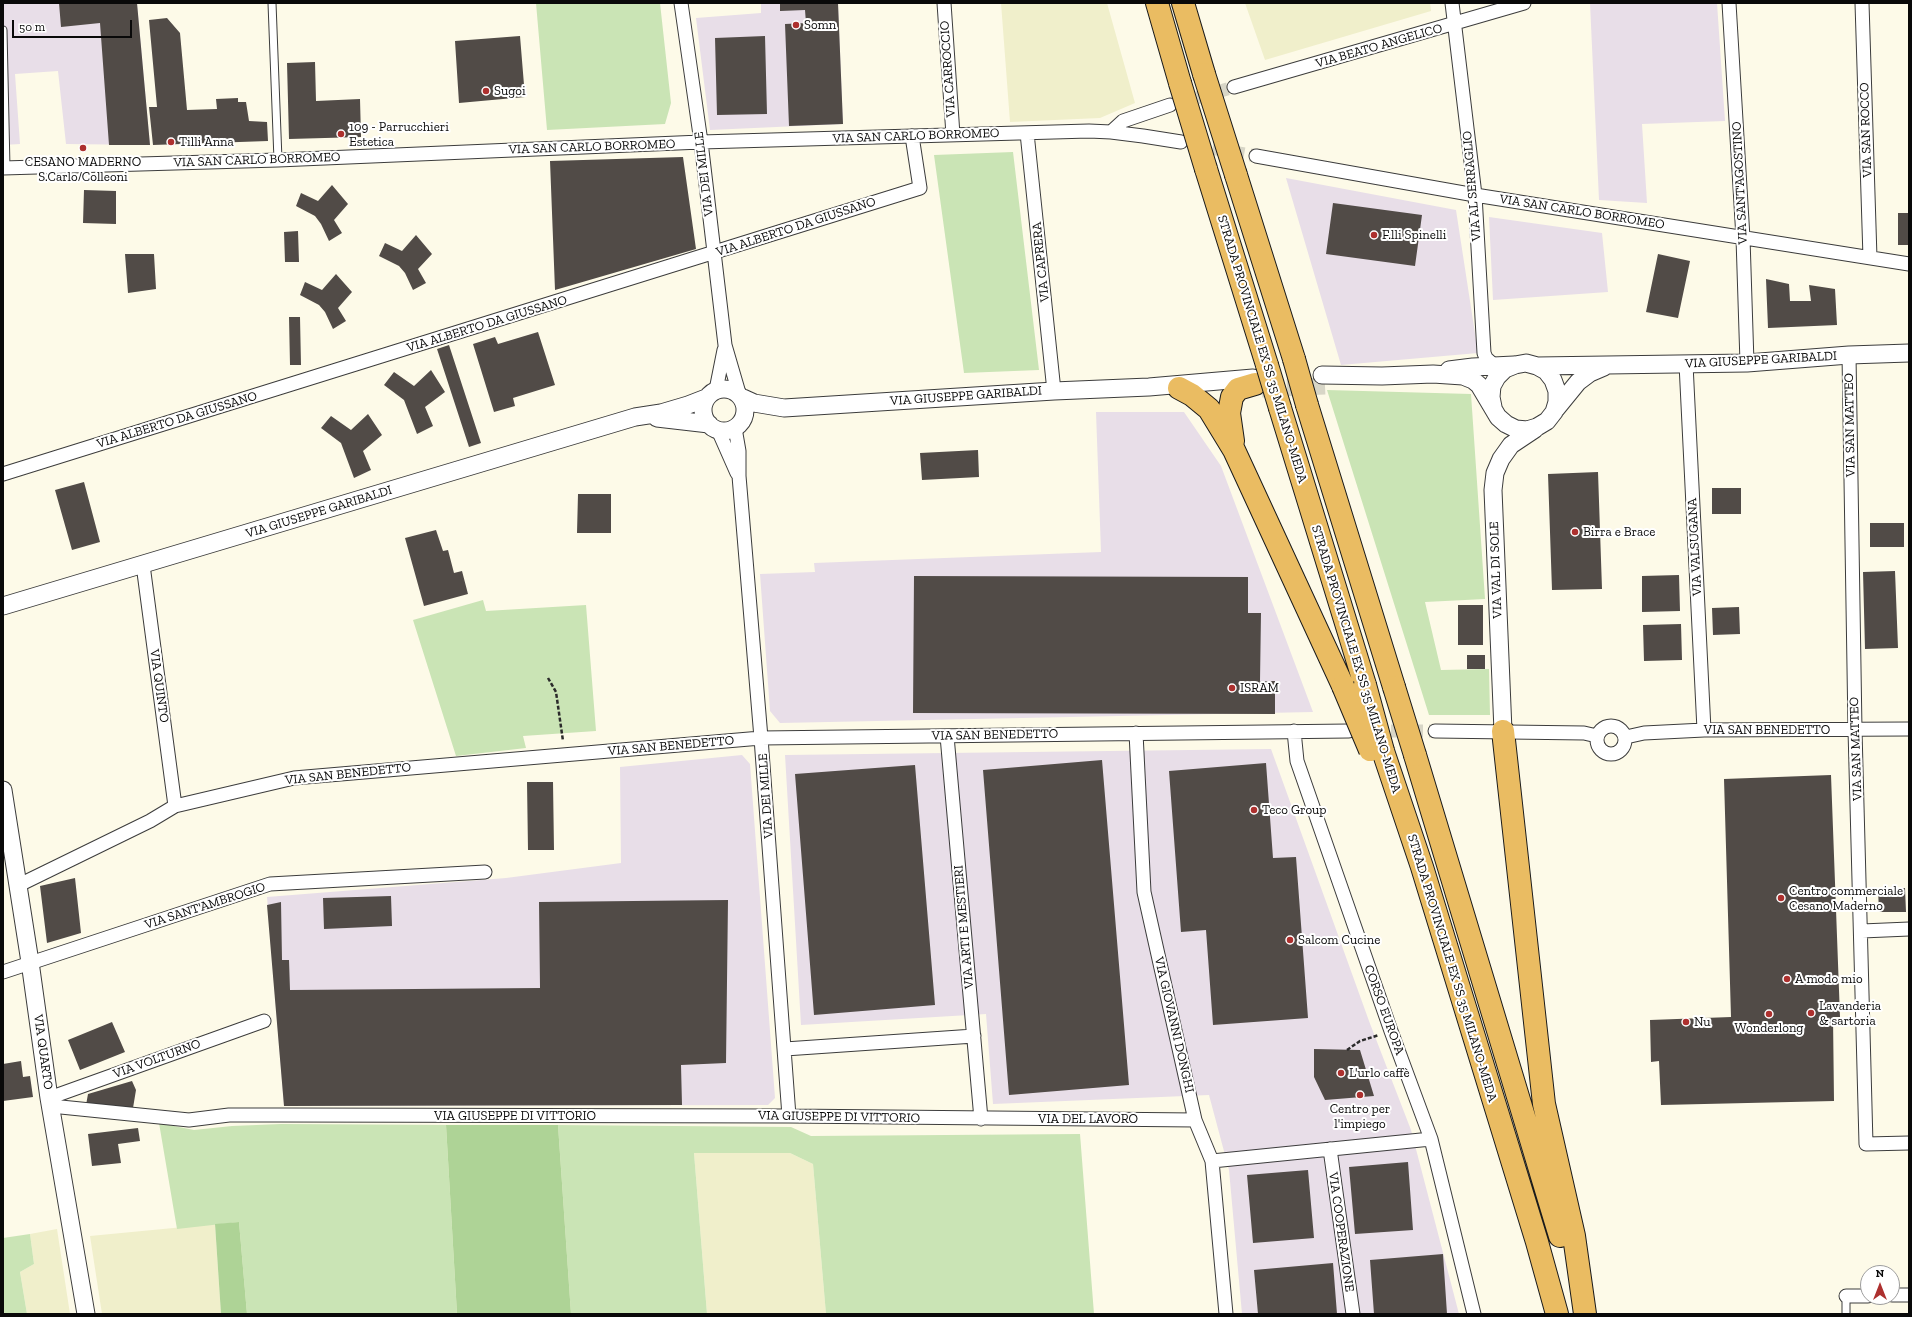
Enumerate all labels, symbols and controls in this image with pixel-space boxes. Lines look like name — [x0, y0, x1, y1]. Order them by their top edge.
scale bar — [14, 12, 134, 38]
place label: Somn — [804, 17, 836, 33]
text: 50 m — [19, 20, 45, 34]
marker: Somn — [791, 20, 801, 30]
street label: VIA CARROCCIO — [937, 20, 959, 118]
street label: VIA BEATO ANGELICO — [1314, 20, 1444, 72]
street label: VIA SAN ROCCO — [1857, 82, 1875, 178]
place label: Sugoi — [494, 83, 526, 99]
marker: Sugoi — [481, 86, 491, 96]
place label: 109 - Parrucchieri Estetica — [349, 119, 449, 150]
street label: VIA SANT'AGOSTINO — [1729, 121, 1751, 245]
street label: VIA SAN CARLO BORROMEO — [832, 125, 1000, 147]
marker: 109 - Parrucchieri Estetica — [336, 129, 346, 139]
street label: VIA AL SERRAGLIO — [1459, 130, 1485, 242]
street label: VIA DEI MILLE — [691, 131, 717, 217]
place label: Tilli Anna — [179, 134, 234, 150]
street label: VIA SAN CARLO BORROMEO — [508, 136, 676, 158]
marker: Tilli Anna — [166, 137, 176, 147]
marker: CESANO MADERNO S.Carlo/Colleoni — [78, 143, 88, 153]
street label: VIA SAN CARLO BORROMEO — [173, 149, 341, 171]
place label: CESANO MADERNO S.Carlo/Colleoni — [25, 154, 141, 185]
street label: VIA SAN CARLO BORROMEO — [1498, 191, 1666, 233]
street label: VIA ALBERTO DA GIUSSANO — [714, 194, 878, 260]
street label: STRADA PROVINCIALE EX SS 35 MILANO-MEDA — [1214, 213, 1310, 485]
street label: VIA CAPRERA — [1029, 221, 1053, 303]
place label: F.lli Spinelli — [1382, 227, 1446, 243]
marker: F.lli Spinelli — [1369, 230, 1379, 240]
street label: VIA ALBERTO DA GIUSSANO — [405, 292, 569, 356]
street label: VIA GIUSEPPE GARIBALDI — [1685, 348, 1837, 372]
street label: VIA SAN MATTEO — [1841, 373, 1859, 477]
street label: VIA GIUSEPPE GARIBALDI — [890, 383, 1042, 409]
street label: VIA ALBERTO DA GIUSSANO — [95, 388, 259, 452]
street label: VIA GIUSEPPE GARIBALDI — [244, 482, 394, 542]
street label: VIA VALSUGANA — [1685, 498, 1705, 596]
street label: VIA VAL DI SOLE — [1487, 521, 1505, 619]
street label: STRADA PROVINCIALE EX SS 35 MILANO-MEDA — [1308, 523, 1404, 795]
place label: Birra e Brace — [1583, 524, 1655, 540]
marker: Birra e Brace — [1570, 527, 1580, 537]
street label: VIA QUINTO — [146, 648, 172, 724]
place label: ISRAM — [1240, 680, 1279, 696]
marker: ISRAM — [1227, 683, 1237, 693]
street label: VIA SAN MATTEO — [1846, 697, 1866, 801]
street label: VIA SAN BENEDETTO — [1704, 722, 1830, 738]
street label: VIA SAN BENEDETTO — [932, 726, 1058, 744]
street label: VIA SAN BENEDETTO — [607, 733, 735, 759]
street label: VIA DEI MILLE — [755, 753, 777, 839]
street label: VIA SAN BENEDETTO — [284, 760, 412, 788]
place label: Teco Group — [1262, 802, 1327, 818]
marker: Teco Group — [1249, 805, 1259, 815]
street label: STRADA PROVINCIALE EX SS 35 MILANO-MEDA — [1404, 832, 1500, 1104]
street label: VIA ARTI E MESTIERI — [951, 864, 977, 990]
street label: VIA SANT'AMBROGIO — [143, 879, 267, 933]
place label: Centro commerciale Cesano Maderno — [1789, 883, 1903, 914]
marker: Centro commerciale Cesano Maderno — [1776, 893, 1786, 903]
place label: Salcom Cucine — [1298, 932, 1380, 948]
marker: Salcom Cucine — [1285, 935, 1295, 945]
street label: VIA GIOVANNI DONGHI — [1151, 955, 1197, 1095]
street label: CORSO EUROPA — [1361, 963, 1407, 1057]
place label: A modo mio — [1795, 971, 1863, 987]
marker: A modo mio — [1782, 974, 1792, 984]
place label: Lavanderia & sartoria — [1819, 998, 1881, 1029]
marker: Lavanderia & sartoria — [1806, 1008, 1816, 1018]
marker: Wonderlong — [1764, 1009, 1774, 1019]
street label: VIA QUARTO — [30, 1013, 56, 1091]
place label: Nu — [1694, 1014, 1711, 1030]
marker: Nu — [1681, 1017, 1691, 1027]
place label: Wonderlong — [1735, 1020, 1803, 1036]
street label: VIA VOLTURNO — [111, 1036, 203, 1082]
place label: L'urlo caffè — [1349, 1065, 1410, 1081]
marker: L'urlo caffè — [1336, 1068, 1346, 1078]
marker: Centro per l'impiego — [1355, 1090, 1365, 1100]
place label: Centro per l'impiego — [1330, 1101, 1390, 1132]
street label: VIA GIUSEPPE DI VITTORIO — [434, 1108, 596, 1124]
street label: VIA GIUSEPPE DI VITTORIO — [758, 1108, 920, 1126]
street label: VIA DEL LAVORO — [1038, 1111, 1138, 1127]
street label: VIA COOPERAZIONE — [1325, 1171, 1357, 1293]
north arrow — [1860, 1265, 1900, 1305]
text: N — [1876, 1267, 1884, 1280]

